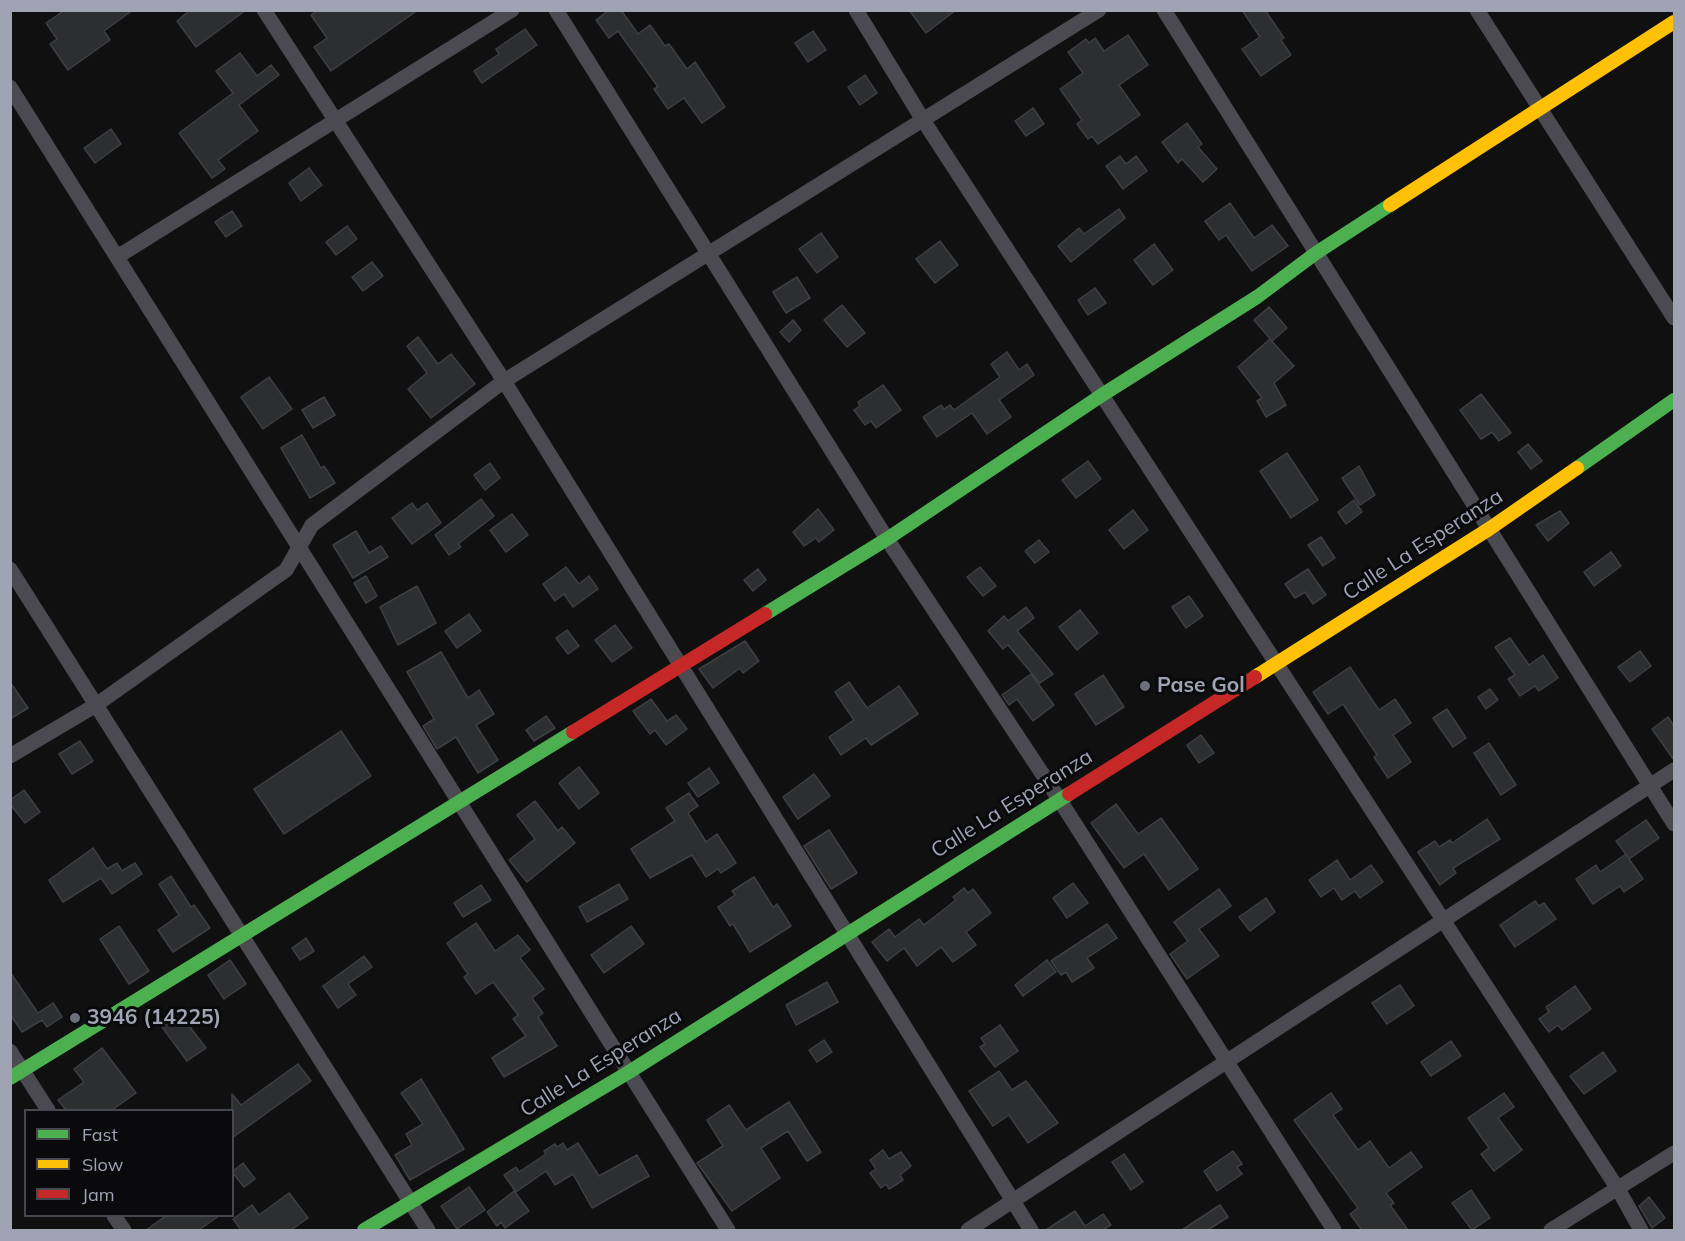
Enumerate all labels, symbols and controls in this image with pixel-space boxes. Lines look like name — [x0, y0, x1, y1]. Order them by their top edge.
street label: Calle La Esperanza — [1338, 484, 1508, 606]
place label: Pase Gol — [1157, 673, 1245, 699]
marker: Pase Gol — [1138, 679, 1152, 693]
street label: Calle La Esperanza — [927, 744, 1097, 864]
street label: Calle La Esperanza — [516, 1003, 686, 1123]
place label: 3946 (14225) — [87, 1005, 221, 1031]
marker: 3946 (14225) — [68, 1011, 82, 1025]
legend — [24, 1109, 234, 1217]
text: Fast — [82, 1123, 118, 1146]
text: Slow — [82, 1153, 123, 1176]
text: Jam — [82, 1183, 115, 1206]

